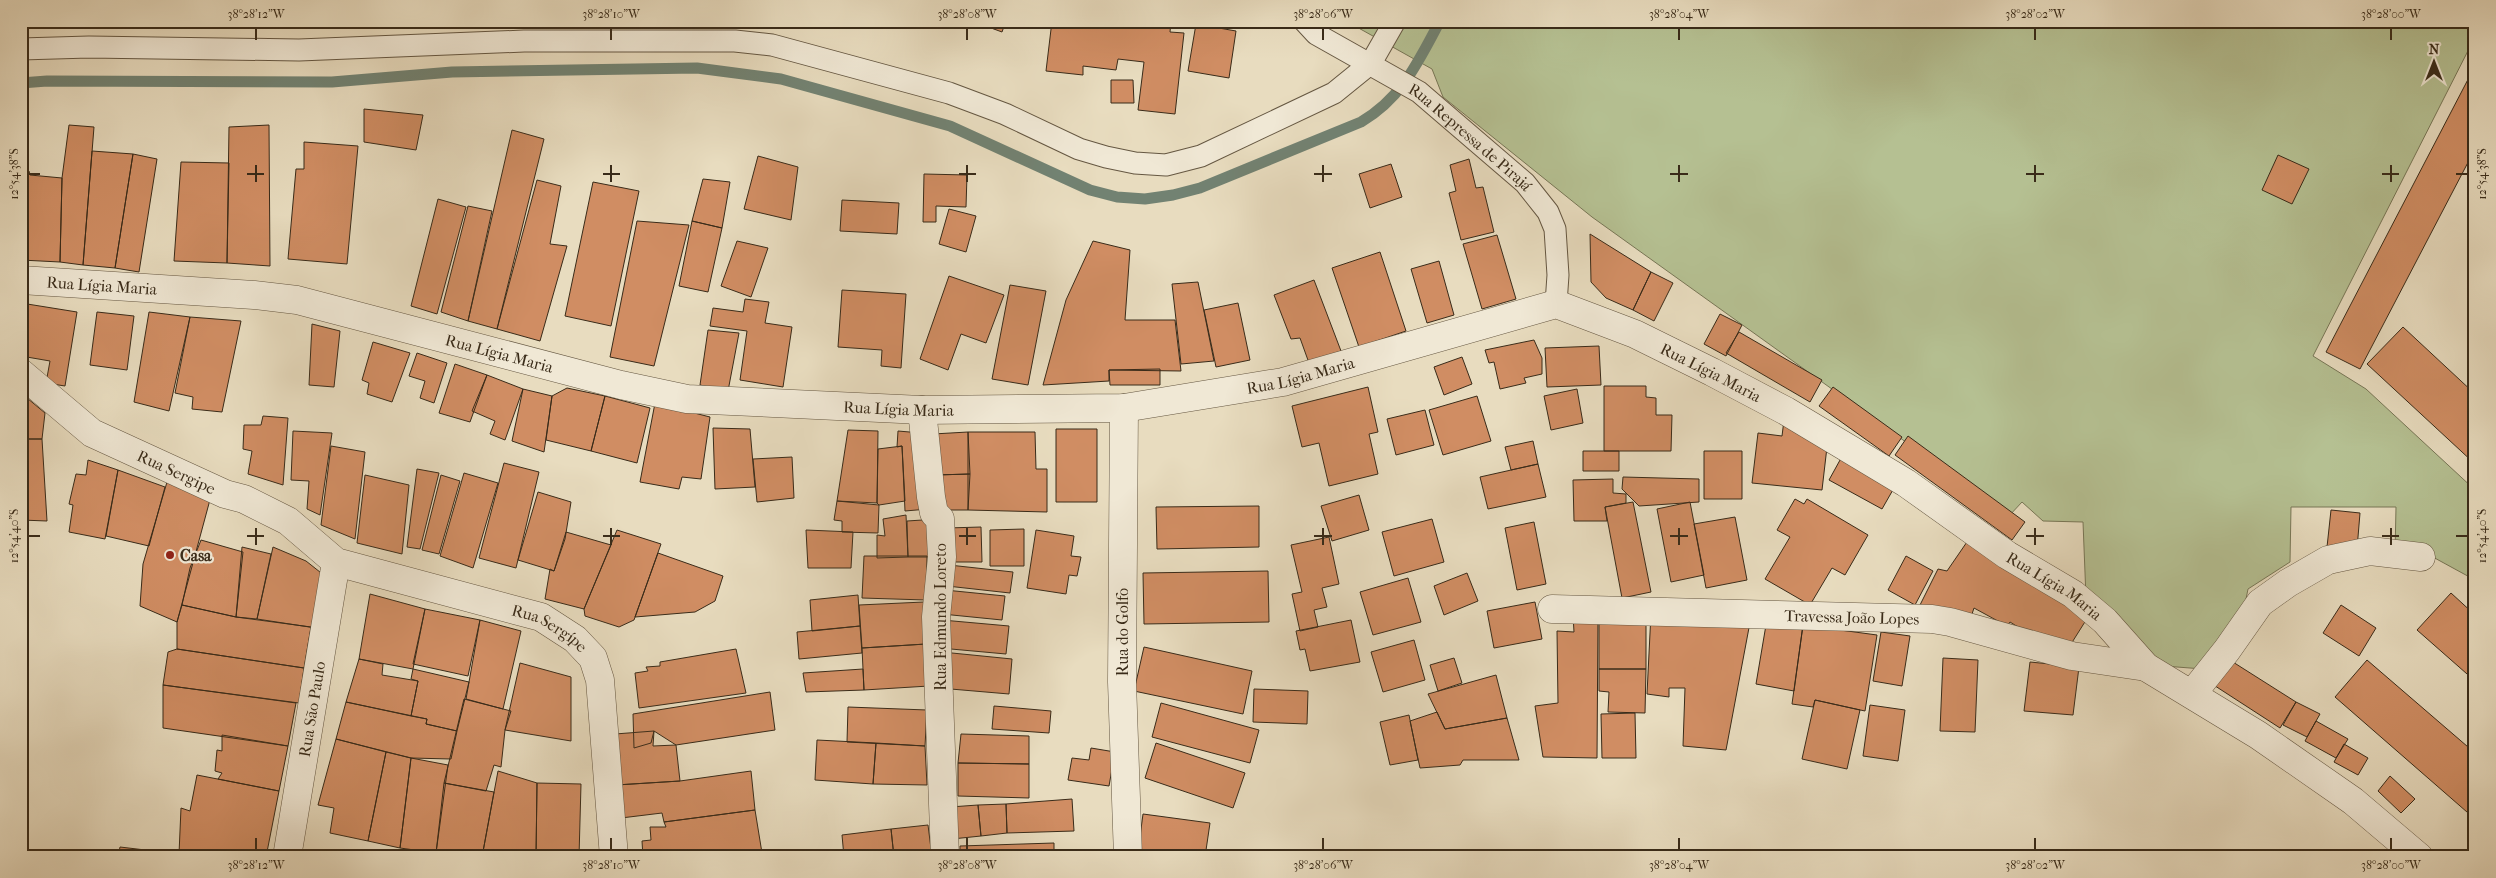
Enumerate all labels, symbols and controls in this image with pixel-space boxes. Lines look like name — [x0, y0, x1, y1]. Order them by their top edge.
text: 38°28'12"W — [228, 7, 286, 21]
text: 38°28'10"W — [582, 7, 641, 21]
text: 38°28'08"W — [937, 7, 998, 21]
text: 38°28'06"W — [1293, 7, 1354, 21]
text: 38°28'04"W — [1649, 7, 1710, 21]
text: 38°28'02"W — [2005, 7, 2066, 21]
text: 38°28'00"W — [2361, 7, 2422, 21]
north arrow — [2408, 38, 2458, 88]
text: N — [2429, 41, 2440, 58]
street label: Rua Repressa de Pirajá — [1405, 79, 1537, 195]
text: 12°54'38"S — [7, 148, 21, 200]
text: 12°54'38"S — [2475, 148, 2489, 200]
street label: Rua Lígia Maria — [46, 273, 158, 299]
street label: Rua Lígia Maria — [443, 330, 556, 377]
street label: Rua Lígia Maria — [1657, 339, 1765, 407]
street label: Rua Lígia Maria — [1245, 353, 1357, 398]
street label: Rua Lígia Maria — [843, 397, 955, 420]
street label: Rua Sergipe — [134, 446, 219, 498]
text: 12°54'40"S — [7, 509, 21, 563]
text: 12°54'40"S — [2475, 509, 2489, 563]
street label: Rua Edmundo Loreto — [931, 543, 950, 691]
place label: Casa — [180, 546, 212, 565]
street label: Rua Lígia Maria — [2003, 548, 2106, 625]
marker: Casa — [164, 549, 176, 561]
street label: Rua do Golfo — [1113, 588, 1132, 676]
street label: Rua Sergípe — [510, 601, 591, 656]
street label: Travessa João Lopes — [1784, 606, 1920, 629]
street label: Rua São Paulo — [295, 660, 329, 758]
text: 38°28'12"W — [228, 858, 286, 872]
text: 38°28'10"W — [582, 858, 641, 872]
text: 38°28'08"W — [937, 858, 998, 872]
text: 38°28'06"W — [1293, 858, 1354, 872]
text: 38°28'04"W — [1649, 858, 1710, 872]
text: 38°28'02"W — [2005, 858, 2066, 872]
text: 38°28'00"W — [2361, 858, 2422, 872]

